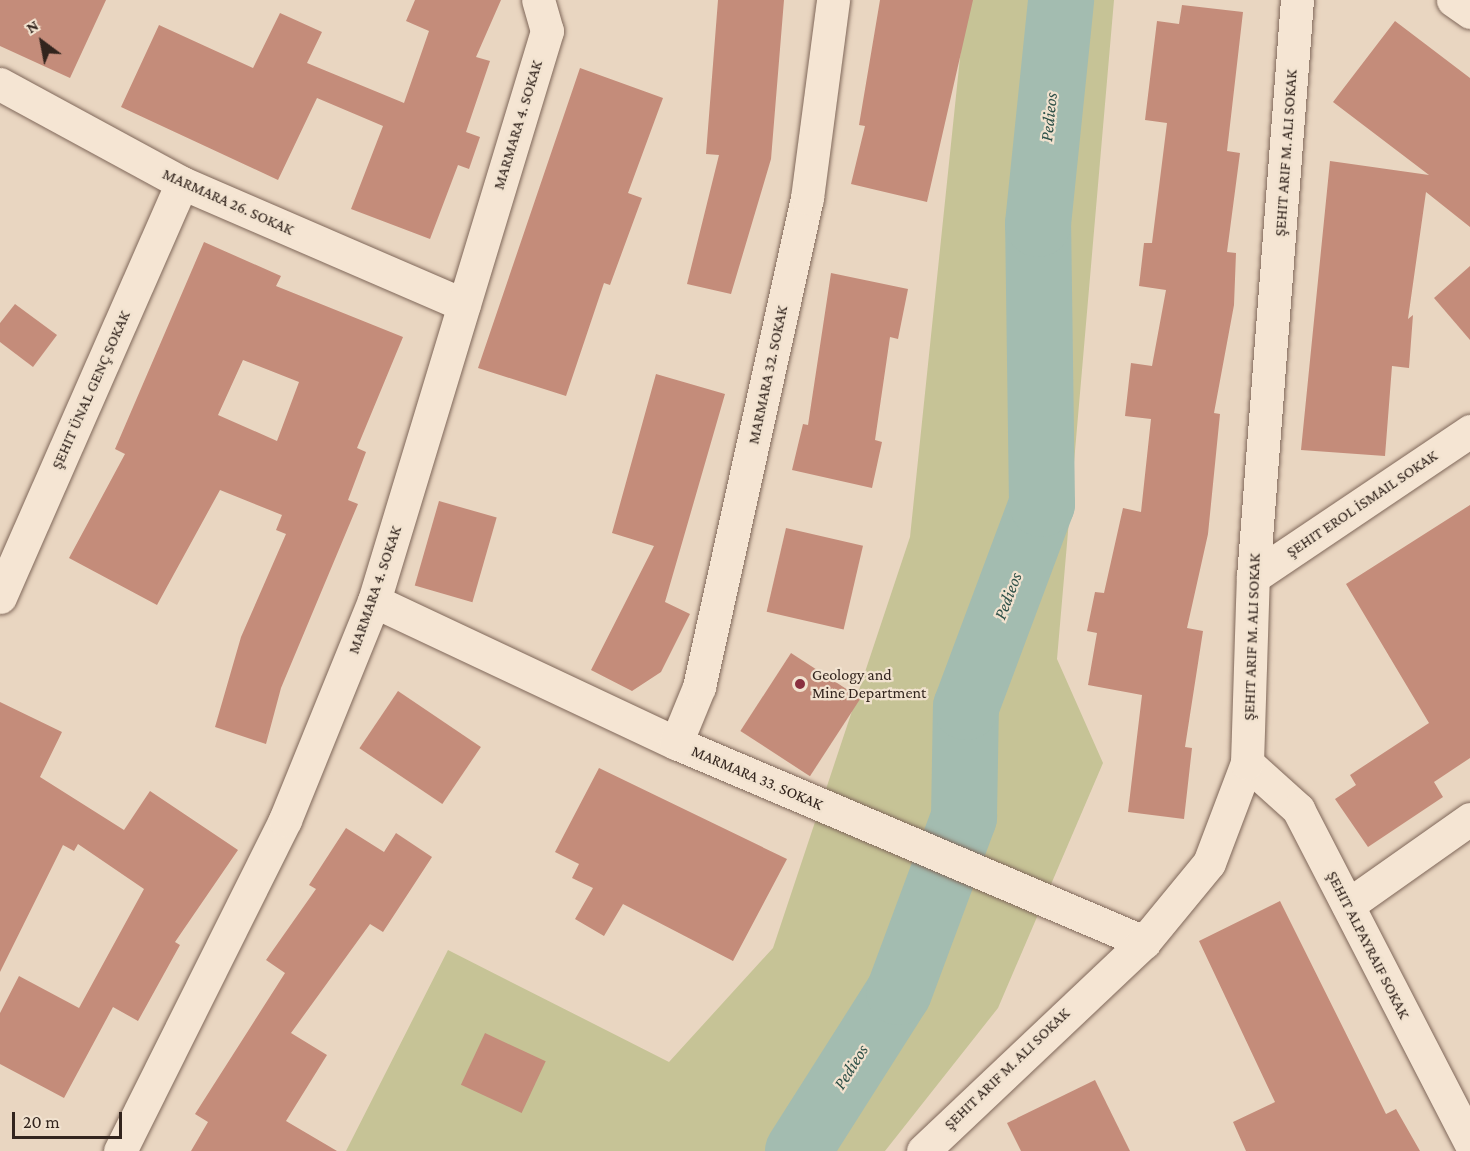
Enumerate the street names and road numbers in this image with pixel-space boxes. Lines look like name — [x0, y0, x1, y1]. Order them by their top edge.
street label: MARMARA 4. SOKAK — [489, 58, 547, 192]
street label: ŞEHIT ARIF M. ALI SOKAK — [1271, 69, 1301, 237]
street label: MARMARA 26. SOKAK — [159, 164, 297, 240]
street label: MARMARA 32. SOKAK — [744, 304, 792, 446]
street label: ŞEHIT ÜNAL GENÇ SOKAK — [47, 308, 135, 472]
street label: ŞEHIT EROL İSMAIL SOKAK — [1283, 446, 1441, 562]
street label: MARMARA 4. SOKAK — [344, 523, 406, 657]
street label: ŞEHIT ARIF M. ALI SOKAK — [1239, 553, 1265, 721]
street label: MARMARA 33. SOKAK — [688, 742, 826, 814]
street label: ŞEHIT ALPAYRAIF SOKAK — [1322, 868, 1414, 1022]
street label: ŞEHIT ARIF M. ALI SOKAK — [940, 1004, 1074, 1134]

